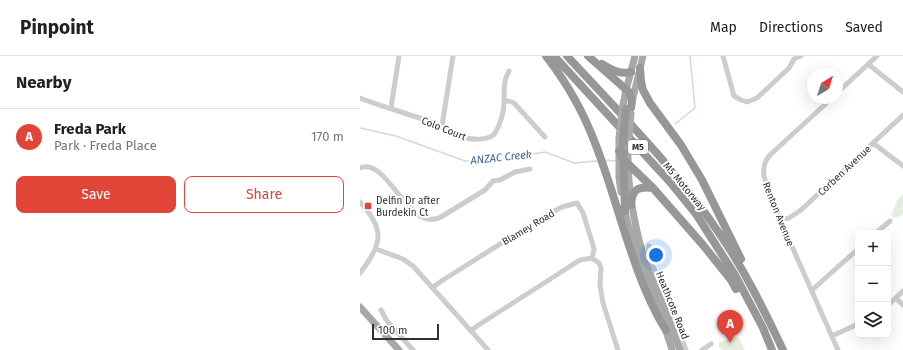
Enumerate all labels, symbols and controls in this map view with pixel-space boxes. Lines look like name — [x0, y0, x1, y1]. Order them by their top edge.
text: Pinpoint — [20, 16, 94, 39]
text: Map — [710, 19, 737, 36]
text: Directions — [759, 19, 823, 36]
text: Saved — [845, 19, 883, 36]
north arrow — [807, 68, 843, 104]
text: Nearby — [16, 72, 71, 93]
street label: Colo Court — [420, 115, 468, 143]
text: Freda Park — [54, 120, 126, 138]
text: A — [25, 129, 33, 144]
text: 170 m — [311, 129, 344, 144]
text: Park · Freda Place — [54, 138, 157, 153]
road number: M5 — [628, 140, 648, 154]
street label: Corben Avenue — [816, 143, 874, 198]
water label: ANZAC Creek — [469, 148, 532, 167]
street label: M5 Motorway — [661, 160, 708, 213]
button: Save — [16, 176, 176, 213]
button: Share — [184, 176, 344, 213]
street label: Renton Avenue — [760, 181, 796, 248]
place label: Delfin Dr after Burdekin Ct — [376, 195, 440, 219]
marker: Delfin Dr after Burdekin Ct — [363, 201, 373, 211]
street label: Blamey Road — [500, 208, 557, 248]
map controls — [855, 230, 891, 338]
button: + — [855, 230, 891, 266]
your location — [646, 245, 666, 265]
button: − — [855, 266, 891, 302]
street label: Heathcote Road — [653, 270, 691, 341]
button: layers — [855, 302, 891, 338]
pin: A — [717, 310, 743, 343]
scale bar — [372, 322, 439, 341]
text: 100 m — [378, 324, 407, 337]

